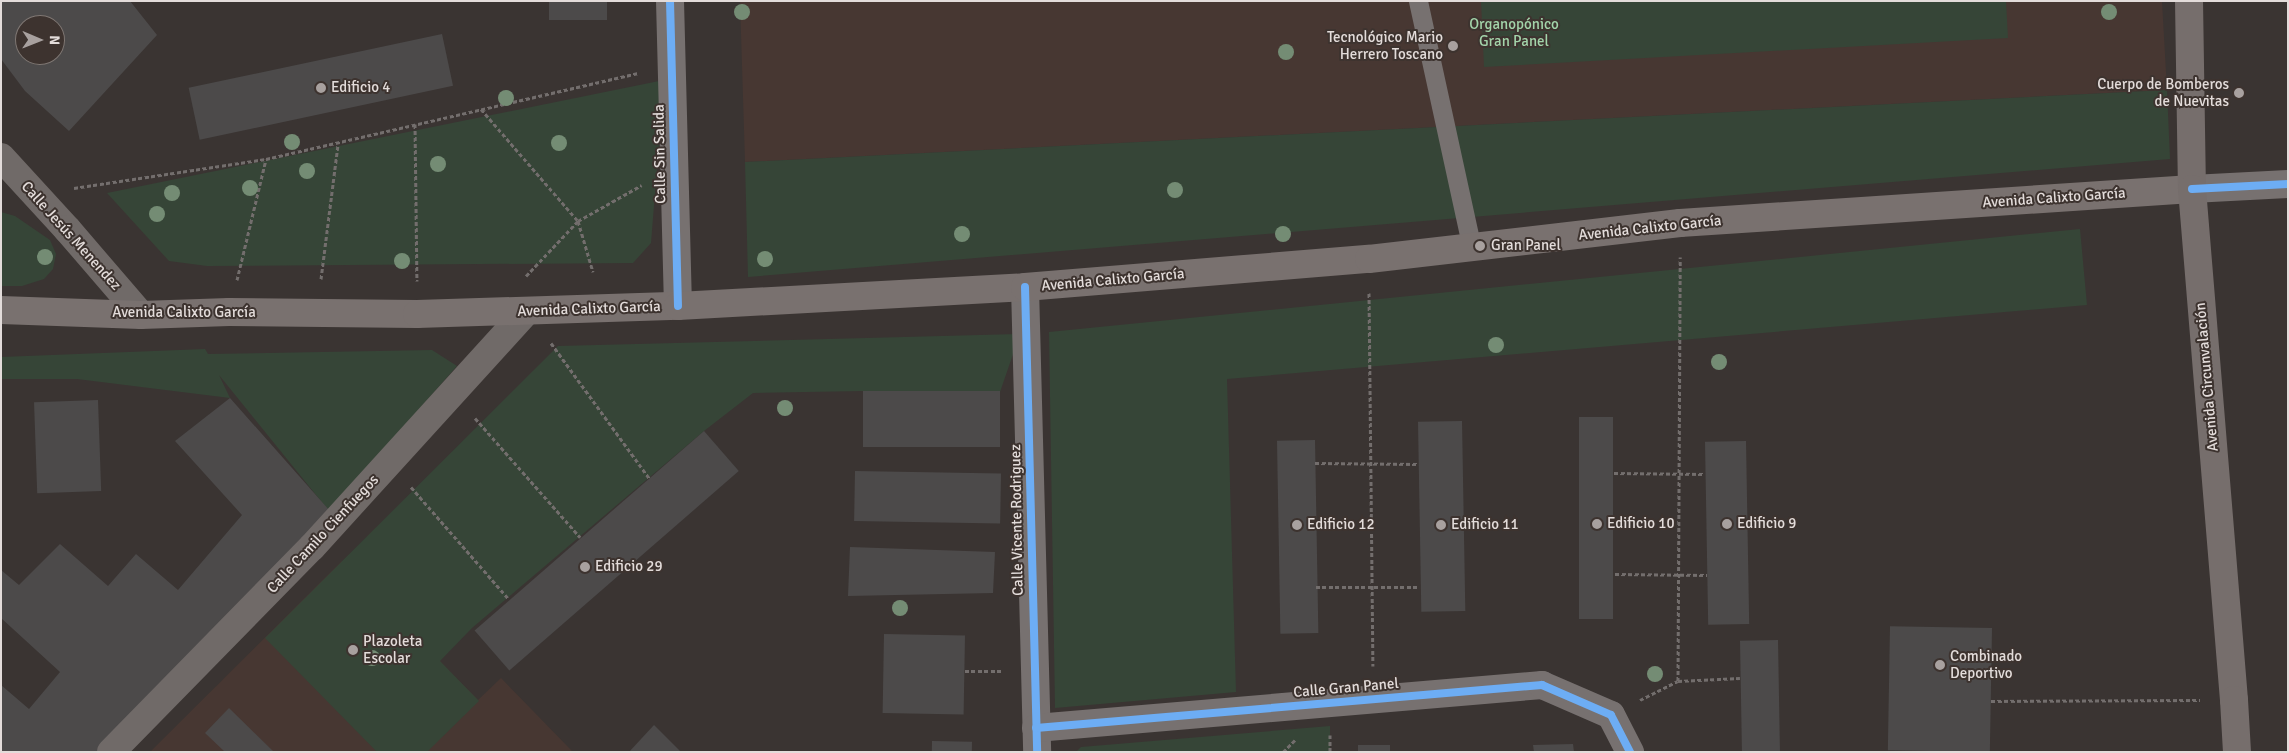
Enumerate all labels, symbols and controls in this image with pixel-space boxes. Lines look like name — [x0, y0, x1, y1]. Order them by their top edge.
north arrow — [15, 15, 65, 65]
park label: Organopónico Gran Panel — [1469, 15, 1559, 50]
place label: Tecnológico Mario Herrero Toscano — [1327, 28, 1443, 63]
text: N — [46, 35, 63, 45]
marker: Tecnológico Mario Herrero Toscano — [1447, 40, 1459, 52]
place label: Cuerpo de Bomberos de Nuevitas — [2097, 75, 2229, 110]
place label: Edificio 4 — [331, 79, 390, 97]
marker: Edificio 4 — [315, 82, 327, 94]
marker: Cuerpo de Bomberos de Nuevitas — [2233, 87, 2245, 99]
street label: Calle Sin Salida — [650, 104, 670, 204]
street label: Calle Jesús Menendez — [17, 178, 125, 294]
street label: Avenida Calixto García — [1982, 184, 2126, 212]
street label: Avenida Calixto García — [1578, 212, 1722, 244]
place label: Gran Panel — [1491, 237, 1561, 255]
marker: Gran Panel — [1473, 239, 1487, 253]
street label: Avenida Calixto García — [1041, 265, 1185, 295]
street label: Avenida Calixto García — [517, 298, 661, 320]
street label: Avenida Circunvalación — [2192, 302, 2222, 452]
street label: Avenida Calixto García — [112, 304, 256, 322]
street label: Calle Vicente Rodriguez — [1007, 444, 1027, 596]
street label: Calle Camilo Cienfuegos — [263, 471, 383, 597]
place label: Edificio 10 — [1607, 515, 1675, 533]
place label: Edificio 9 — [1737, 515, 1796, 533]
place label: Edificio 12 — [1307, 516, 1375, 534]
place label: Edificio 11 — [1451, 516, 1519, 534]
marker: Edificio 10 — [1591, 518, 1603, 530]
marker: Edificio 9 — [1721, 518, 1733, 530]
marker: Edificio 12 — [1291, 519, 1303, 531]
marker: Edificio 11 — [1435, 519, 1447, 531]
place label: Edificio 29 — [595, 558, 663, 576]
marker: Edificio 29 — [579, 561, 591, 573]
place label: Plazoleta Escolar — [363, 632, 422, 667]
marker: Plazoleta Escolar — [347, 644, 359, 656]
place label: Combinado Deportivo — [1950, 647, 2022, 682]
marker: Combinado Deportivo — [1934, 659, 1946, 671]
street label: Calle Gran Panel — [1292, 674, 1400, 702]

